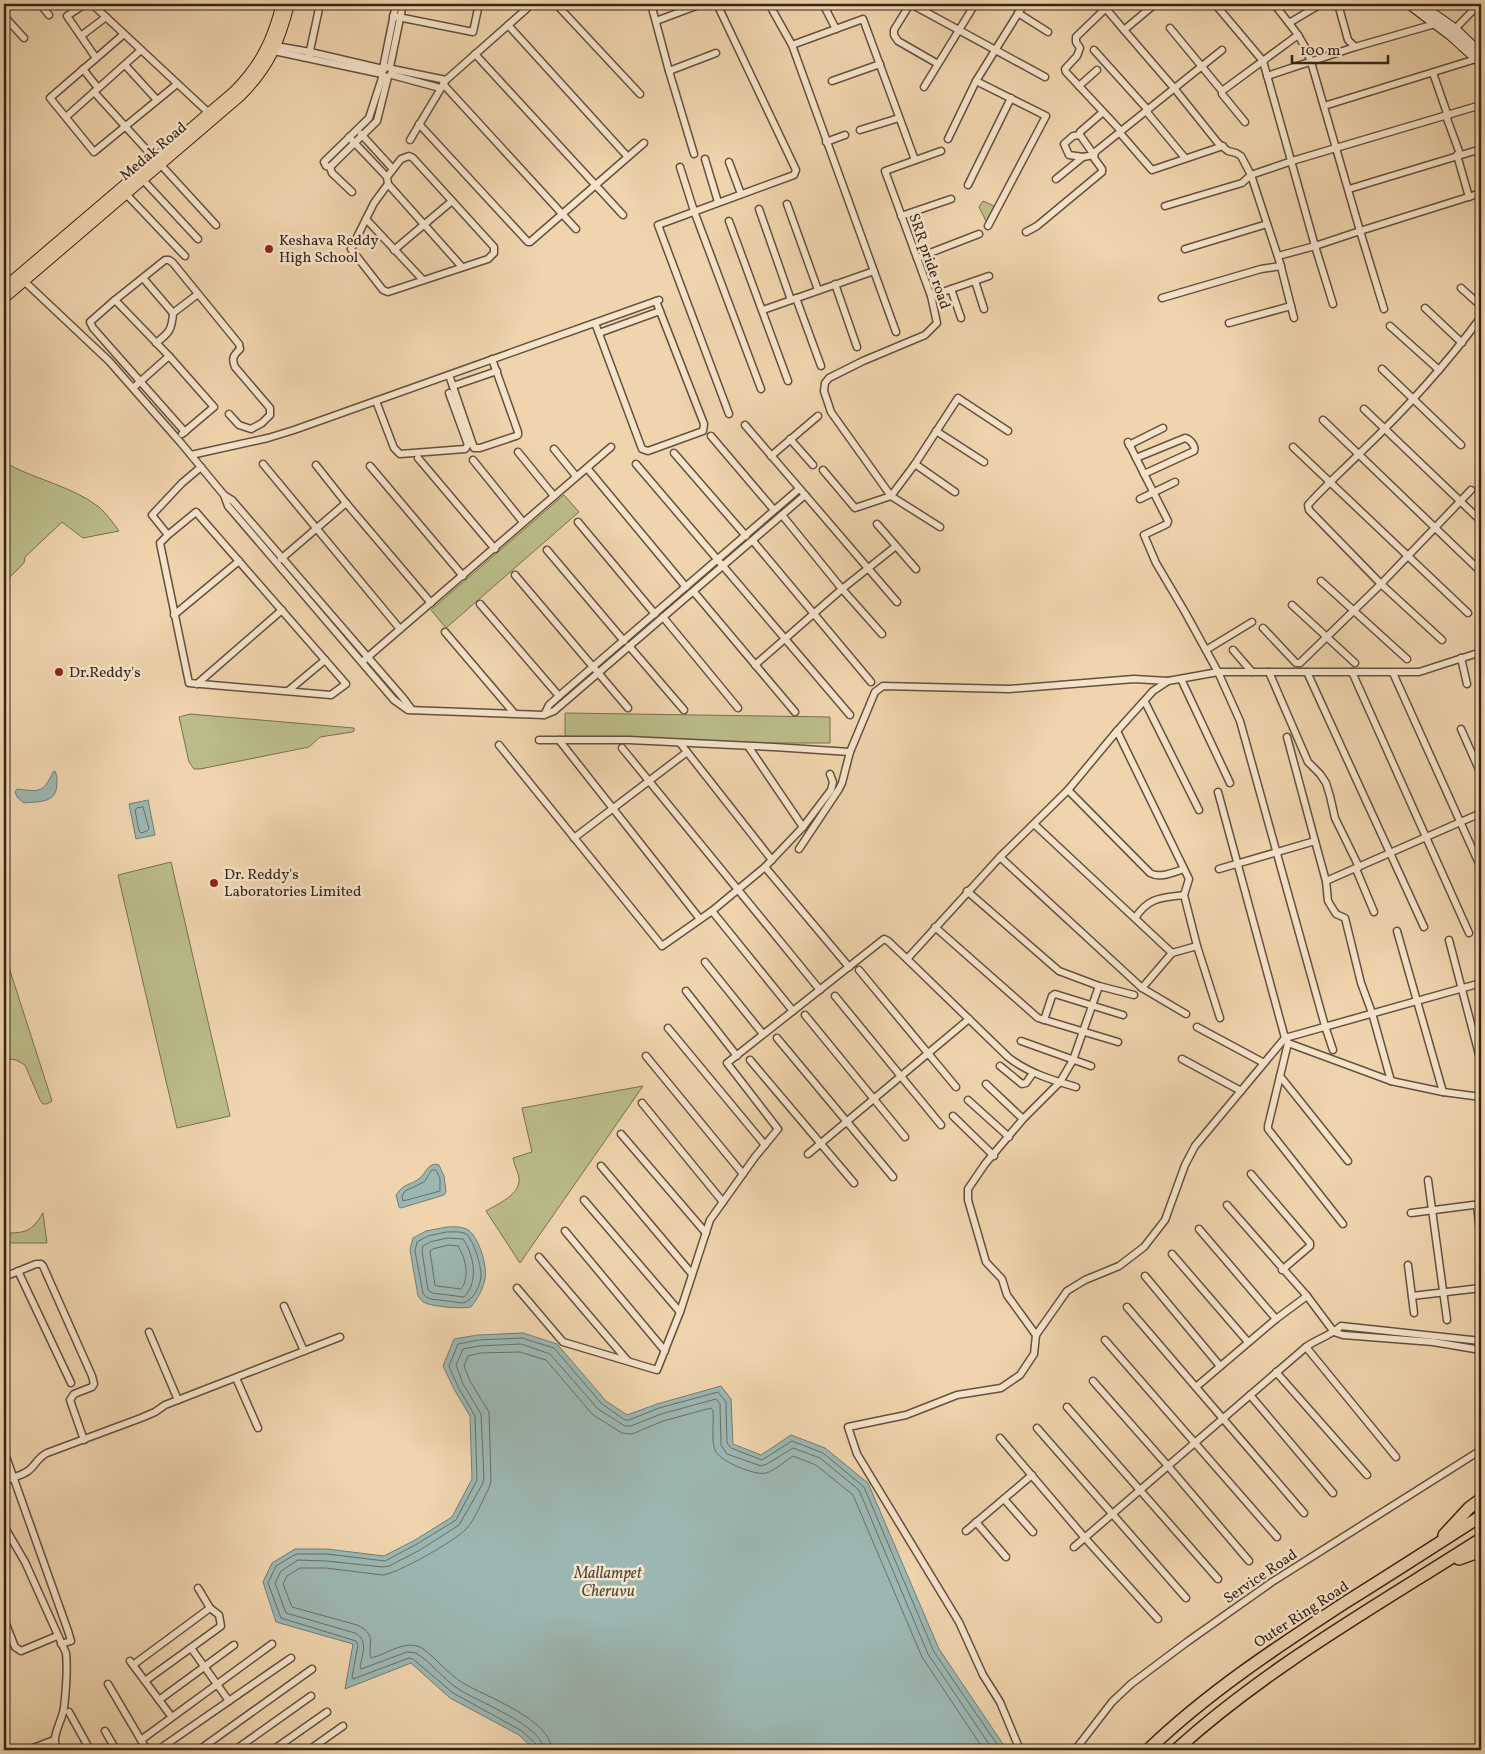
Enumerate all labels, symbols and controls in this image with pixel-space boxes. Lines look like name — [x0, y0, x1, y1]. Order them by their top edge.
scale bar — [1292, 32, 1389, 64]
text: 100 m — [1300, 41, 1340, 62]
street label: Medak Road — [116, 118, 192, 186]
street label: SRR pride road — [902, 211, 955, 312]
place label: Keshava Reddy High School — [279, 231, 379, 269]
marker: Keshava Reddy High School — [263, 243, 275, 255]
place label: Dr.Reddy's — [69, 663, 141, 684]
marker: Dr.Reddy's — [53, 666, 65, 678]
place label: Dr. Reddy's Laboratories Limited — [224, 865, 361, 903]
marker: Dr. Reddy's Laboratories Limited — [208, 877, 220, 889]
street label: Service Road — [1220, 1545, 1302, 1610]
water label: Mallampet Cheruvu — [573, 1563, 643, 1603]
street label: Outer Ring Road — [1250, 1577, 1353, 1654]

